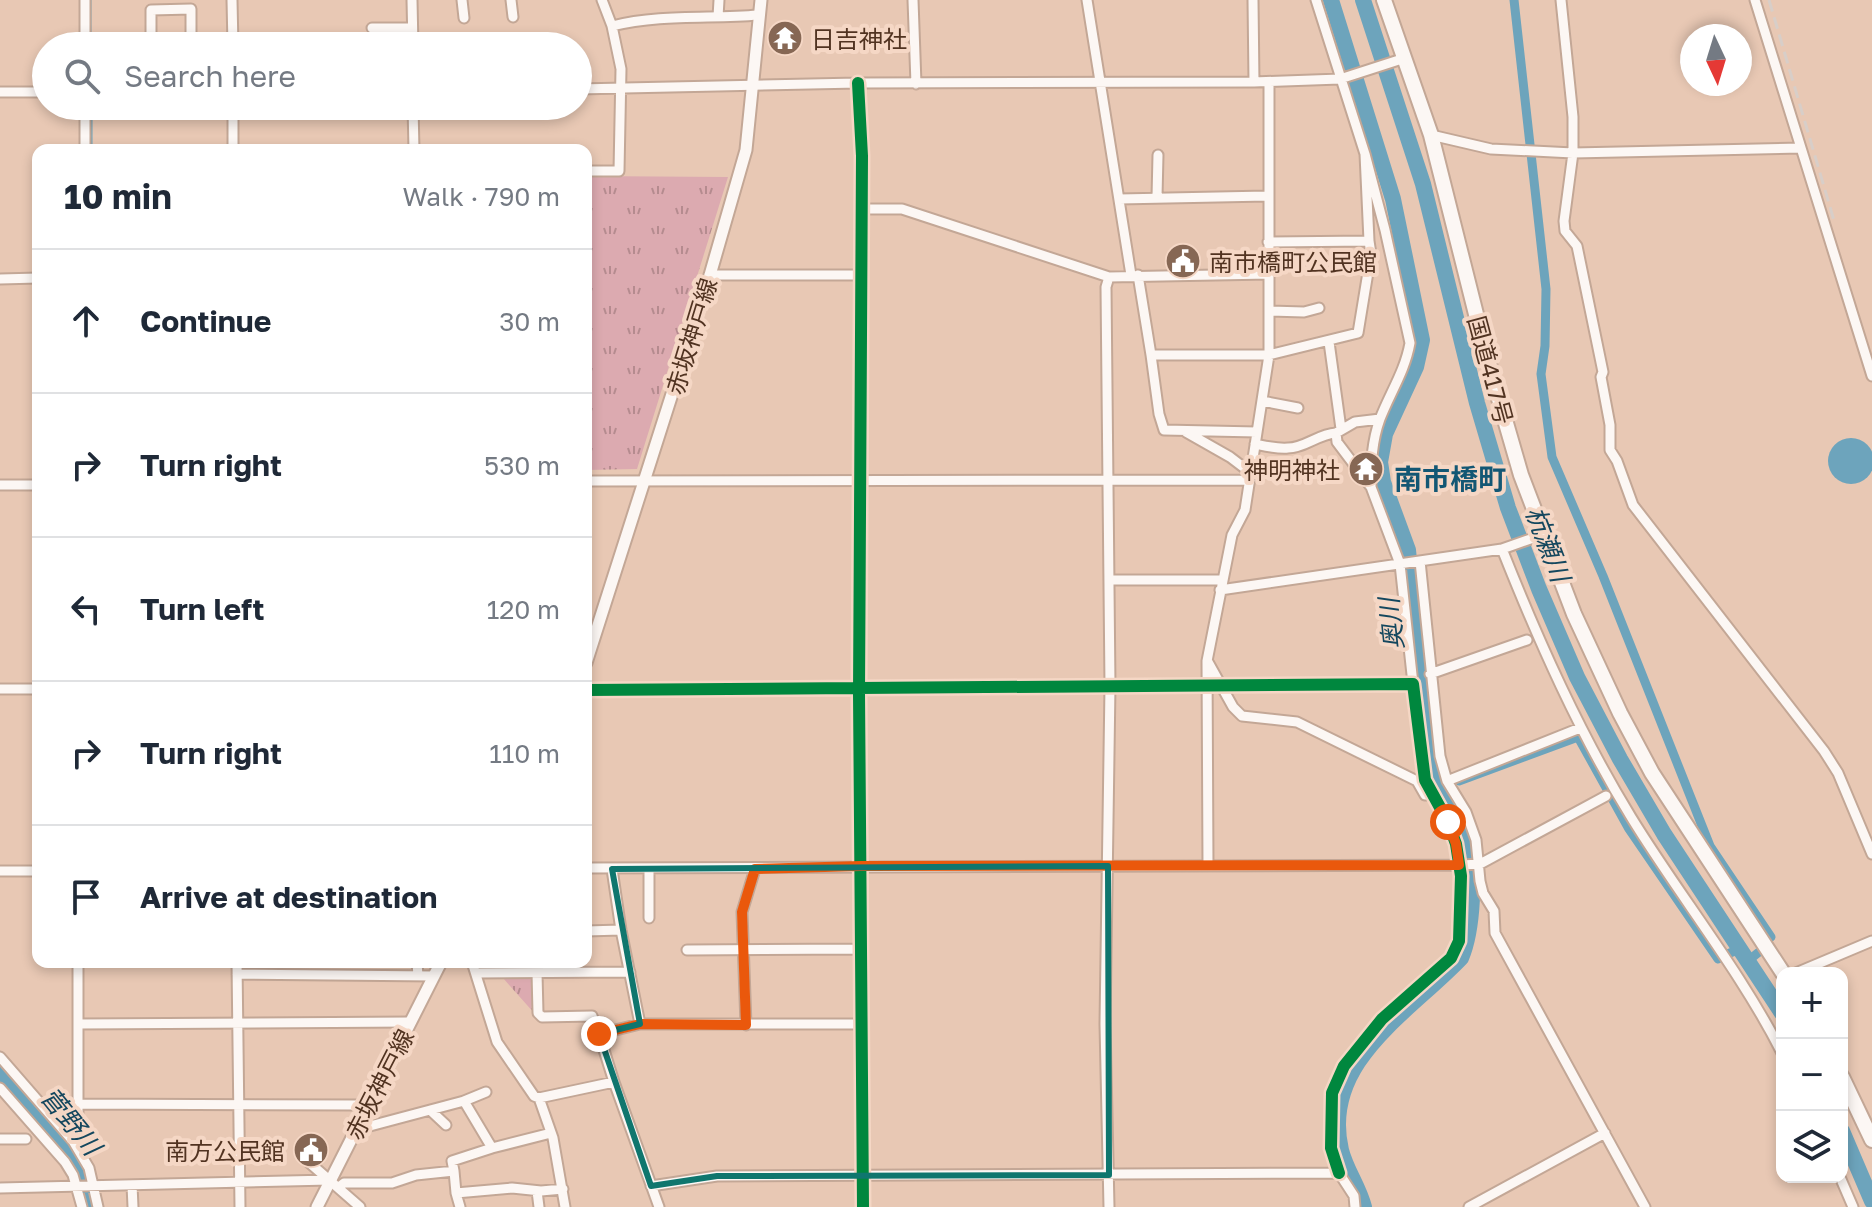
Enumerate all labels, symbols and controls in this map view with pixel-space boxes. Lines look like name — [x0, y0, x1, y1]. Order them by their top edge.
temple icon: 日吉神社 — [766, 19, 804, 57]
place label: 日吉神社 — [811, 24, 907, 53]
north arrow — [1680, 24, 1752, 96]
search box — [32, 32, 592, 120]
icon: search — [60, 54, 104, 98]
text: Search here — [124, 58, 296, 94]
text: 10 min — [64, 176, 172, 216]
text: Walk · 790 m — [402, 181, 560, 212]
public building icon: 南市橋町公民館 — [1164, 242, 1202, 280]
place label: 南市橋町公民館 — [1209, 247, 1377, 276]
street label: 赤坂神戸線 — [660, 274, 722, 398]
icon: ahead — [64, 299, 108, 343]
text: Continue — [140, 303, 271, 339]
text: 30 m — [499, 306, 560, 337]
street label: 国道417号 — [1463, 313, 1519, 427]
icon: right — [64, 443, 108, 487]
text: Turn right — [140, 447, 282, 483]
text: 530 m — [484, 450, 560, 481]
temple icon: 神明神社 — [1347, 450, 1385, 488]
place label: 神明神社 — [1244, 455, 1340, 484]
district label: 南市橋町 — [1394, 462, 1506, 495]
water label: 杭瀬川 — [1520, 502, 1578, 589]
icon: left — [64, 587, 108, 631]
text: Turn left — [140, 591, 265, 627]
text: 120 m — [487, 594, 560, 625]
water label: 奥川 — [1373, 594, 1409, 651]
icon: right — [64, 731, 108, 775]
text: Turn right — [140, 735, 282, 771]
text: 110 m — [489, 738, 560, 769]
route start — [1430, 804, 1466, 840]
icon: arrive — [64, 875, 108, 919]
text: Arrive at destination — [140, 879, 437, 915]
map controls — [1776, 967, 1848, 1183]
button: + — [1776, 967, 1848, 1039]
route end — [581, 1016, 617, 1052]
street label: 赤坂神戸線 — [339, 1024, 419, 1144]
button: − — [1776, 1039, 1848, 1111]
water label: 菅野川 — [34, 1081, 109, 1163]
button: layers — [1776, 1111, 1848, 1183]
public building icon: 南方公民館 — [292, 1131, 330, 1169]
place label: 南方公民館 — [165, 1136, 285, 1165]

